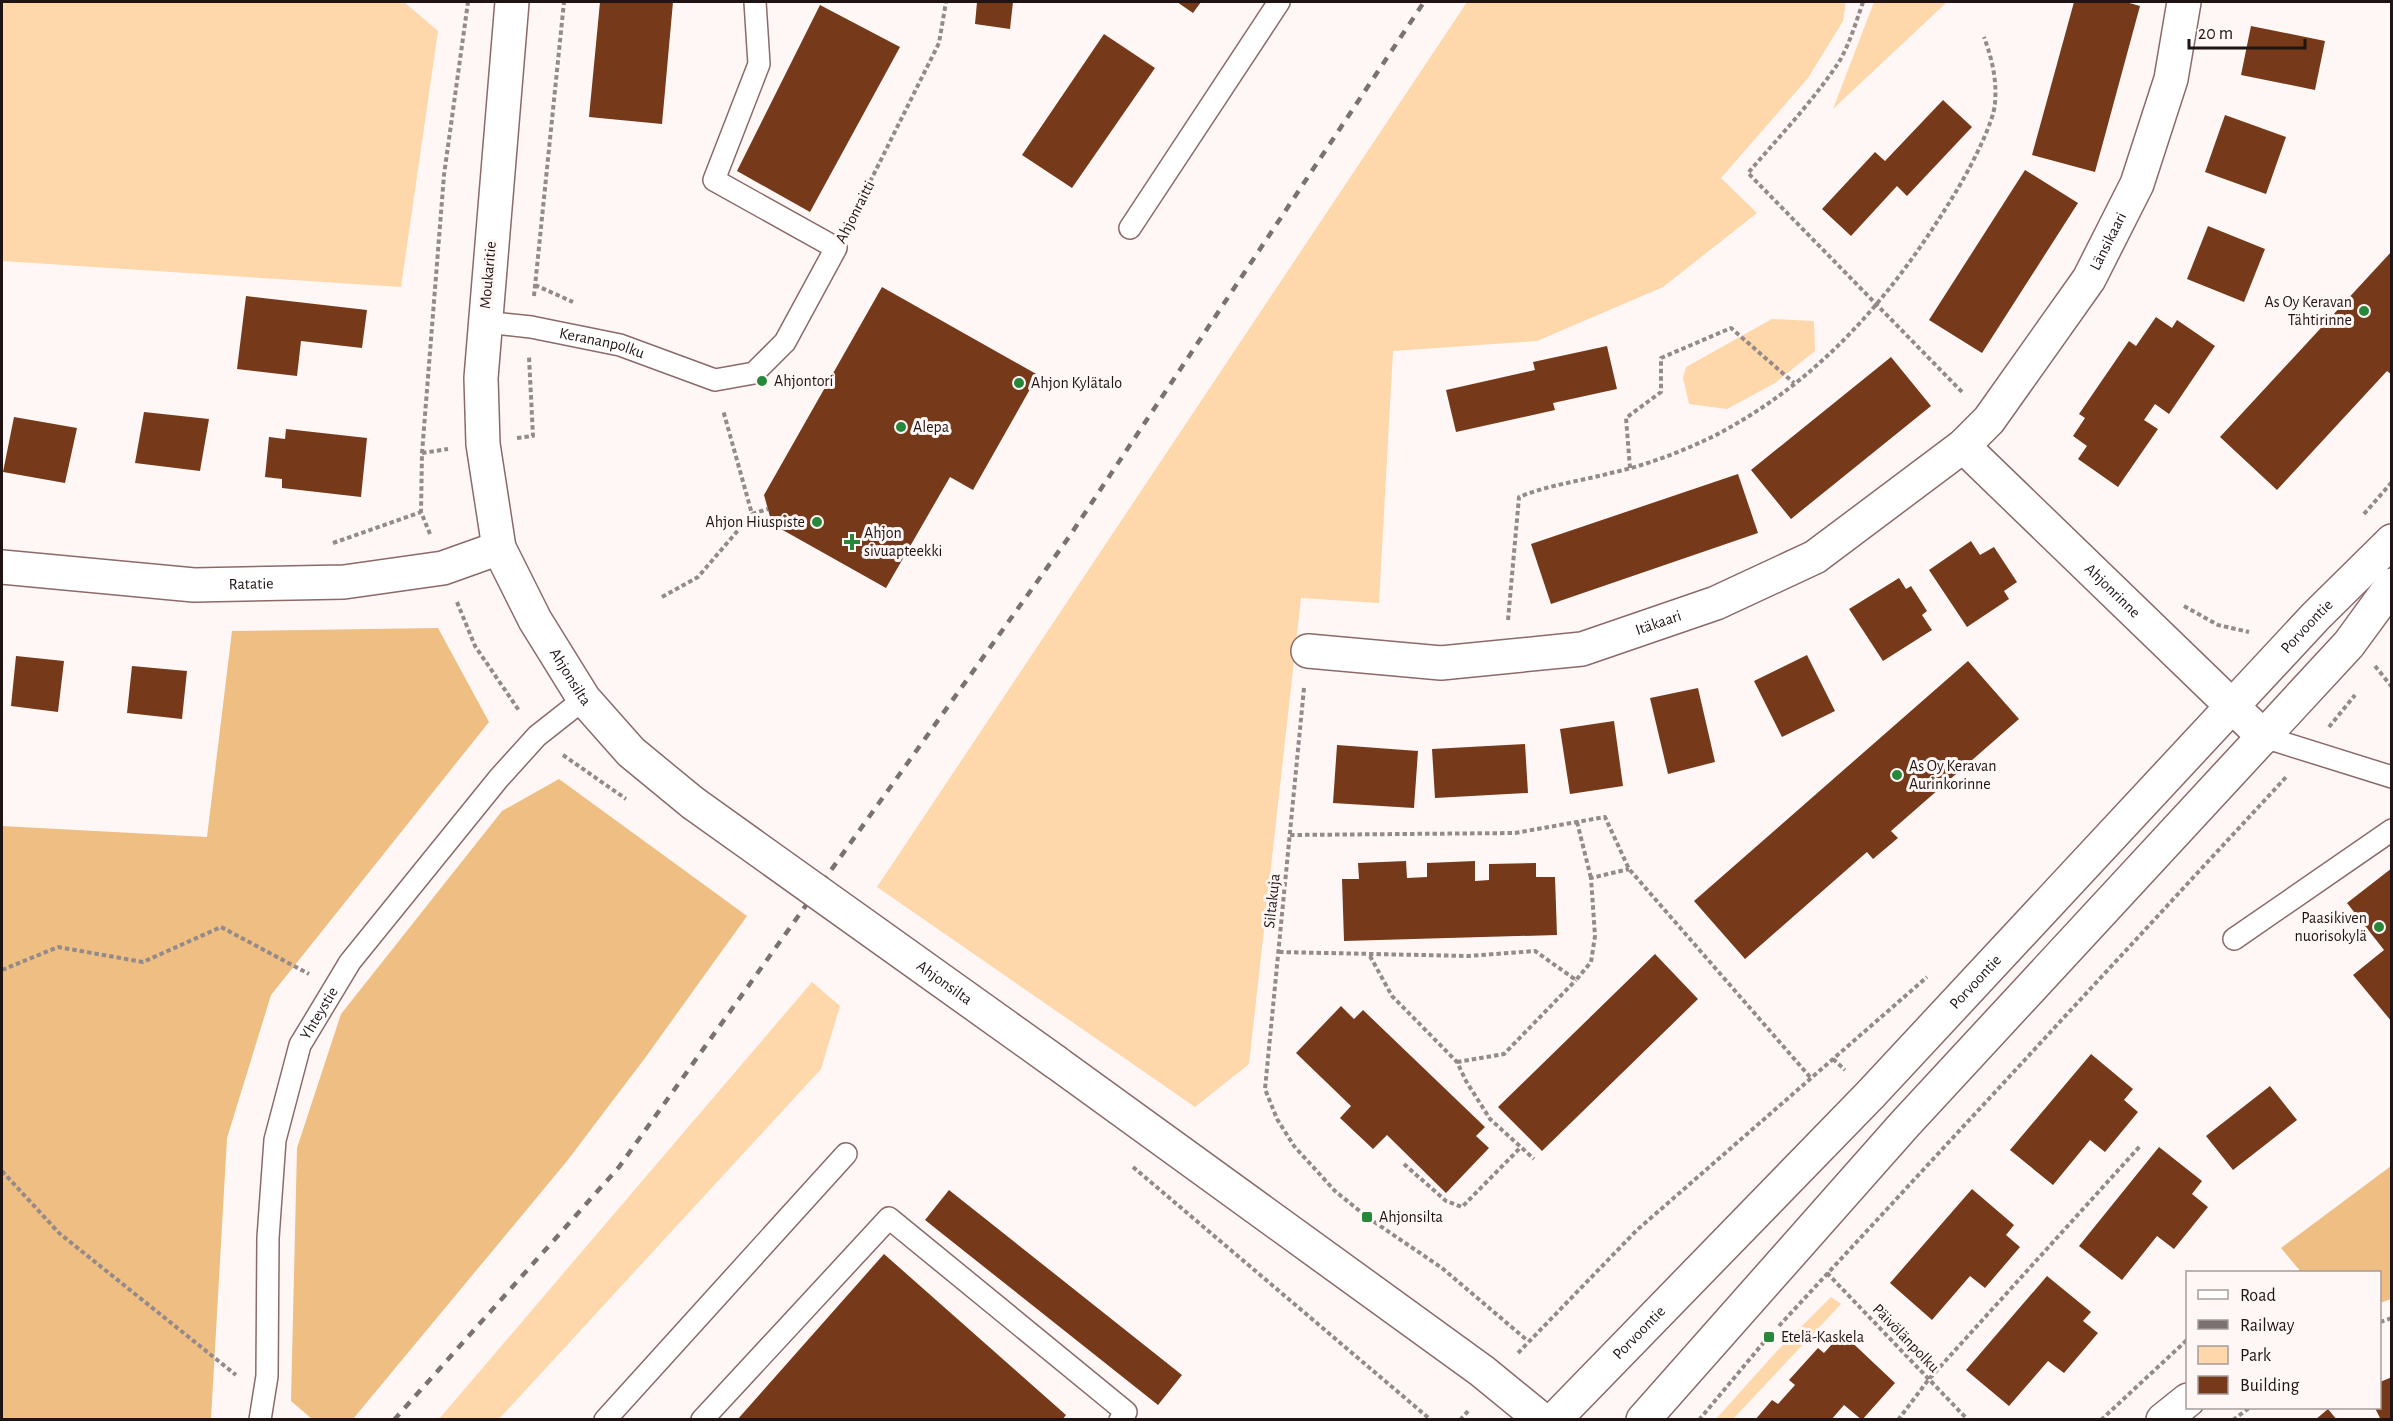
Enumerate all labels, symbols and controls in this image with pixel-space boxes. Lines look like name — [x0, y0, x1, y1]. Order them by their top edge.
scale bar — [2189, 12, 2304, 50]
text: 20 m — [2198, 25, 2233, 43]
street label: Ahjonraitti — [832, 178, 878, 246]
street label: Länsikaari — [2087, 210, 2129, 273]
street label: Moukaritie — [477, 240, 499, 310]
place label: As Oy Keravan Tähtirinne — [2265, 294, 2352, 328]
marker: As Oy Keravan Tähtirinne — [2357, 304, 2371, 318]
street label: Kerananpolku — [558, 325, 647, 361]
place label: Ahjontori — [774, 373, 833, 390]
marker: Ahjontori — [755, 374, 769, 388]
place label: Ahjon Kylätalo — [1031, 375, 1122, 392]
marker: Ahjon Kylätalo — [1012, 376, 1026, 390]
place label: Alepa — [913, 419, 949, 435]
marker: Alepa — [894, 420, 908, 434]
place label: Ahjon Hiuspiste — [706, 514, 805, 531]
marker: Ahjon Hiuspiste — [810, 515, 824, 529]
place label: Ahjon sivuapteekki — [864, 525, 942, 559]
marker: Ahjon sivuapteekki — [845, 535, 859, 549]
street label: Ahjonrinne — [2082, 560, 2143, 621]
street label: Ratatie — [229, 575, 274, 592]
street label: Porvoontie — [2278, 596, 2336, 656]
street label: Itäkaari — [1633, 608, 1683, 638]
street label: Ahjonsilta — [547, 645, 594, 709]
place label: As Oy Keravan Aurinkorinne — [1909, 758, 1996, 792]
marker: As Oy Keravan Aurinkorinne — [1890, 768, 1904, 782]
street label: Siltakuja — [1261, 873, 1284, 929]
place label: Paasikiven nuorisokylä — [2295, 910, 2367, 945]
marker: Paasikiven nuorisokylä — [2372, 920, 2386, 934]
street label: Porvoontie — [1947, 952, 2004, 1012]
street label: Ahjonsilta — [914, 957, 975, 1008]
street label: Yhteystie — [297, 984, 341, 1042]
place label: Ahjonsilta — [1379, 1209, 1443, 1226]
marker: Ahjonsilta — [1360, 1210, 1374, 1224]
legend — [2186, 1271, 2381, 1409]
text: Road — [2240, 1287, 2276, 1305]
street label: Päivölänpolku — [1870, 1301, 1942, 1375]
street label: Porvoontie — [1610, 1303, 1668, 1362]
text: Railway — [2240, 1317, 2295, 1335]
place label: Etelä-Kaskela — [1781, 1329, 1864, 1345]
marker: Etelä-Kaskela — [1762, 1330, 1776, 1344]
text: Park — [2240, 1347, 2272, 1365]
text: Building — [2240, 1377, 2300, 1395]

